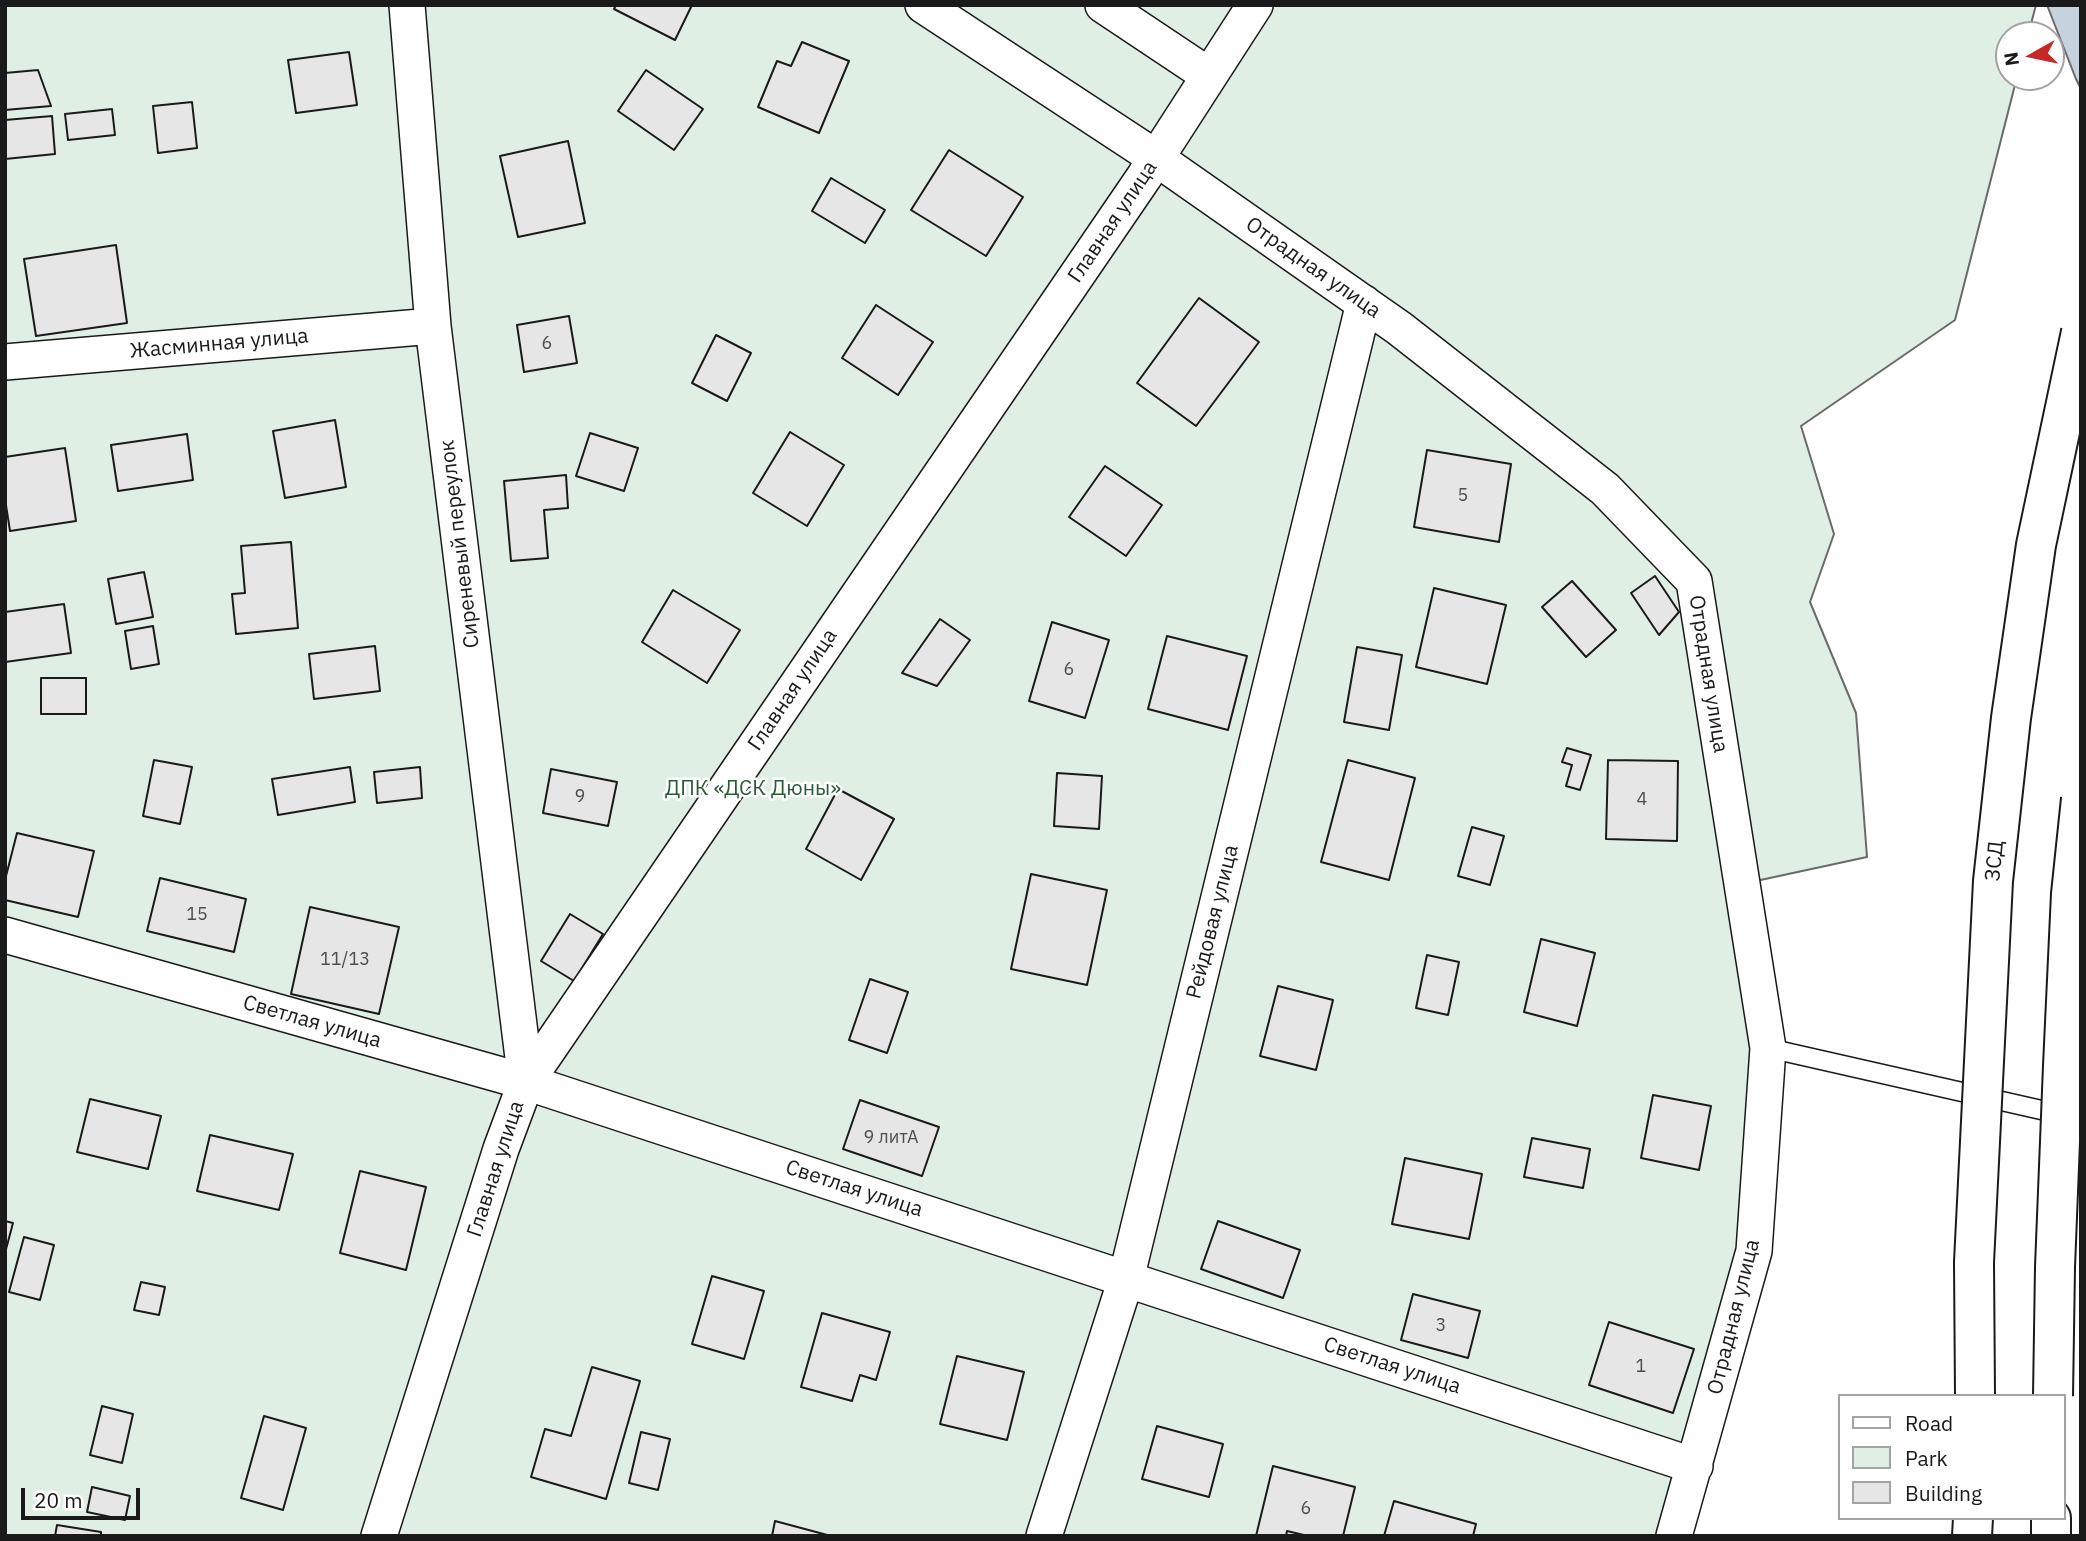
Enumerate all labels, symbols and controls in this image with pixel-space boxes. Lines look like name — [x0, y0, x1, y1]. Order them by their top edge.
north arrow — [1995, 21, 2065, 91]
text: N — [1998, 50, 2024, 68]
street label: Главная улица — [1063, 156, 1163, 288]
street label: Отрадная улица — [1241, 212, 1385, 324]
street label: Жасминная улица — [129, 324, 309, 364]
house number: 6 — [542, 333, 552, 355]
street label: Сиреневый переулок — [435, 438, 485, 650]
house number: 5 — [1458, 485, 1468, 507]
street label: Отрадная улица — [1683, 593, 1733, 755]
street label: Главная улица — [743, 624, 843, 756]
house number: 6 — [1064, 659, 1074, 681]
park label: ДПК «ДСК Дюны» — [665, 776, 841, 802]
house number: 9 — [575, 786, 585, 808]
house number: 4 — [1637, 789, 1647, 811]
street label: ЗСД — [1980, 839, 2010, 883]
street label: Рейдовая улица — [1182, 842, 1244, 1002]
house number: 15 — [186, 904, 208, 926]
house number: 11/13 — [320, 949, 370, 971]
street label: Светлая улица — [240, 990, 384, 1054]
street label: Главная улица — [462, 1098, 530, 1240]
house number: 9 литА — [863, 1127, 919, 1149]
street label: Светлая улица — [782, 1155, 926, 1223]
street label: Отрадная улица — [1703, 1237, 1765, 1397]
house number: 3 — [1436, 1315, 1446, 1337]
street label: Светлая улица — [1320, 1332, 1464, 1400]
house number: 1 — [1636, 1356, 1646, 1378]
legend — [1838, 1394, 2065, 1520]
text: Road — [1905, 1409, 1953, 1437]
text: Park — [1905, 1444, 1948, 1472]
scale bar — [24, 1474, 144, 1518]
text: Building — [1905, 1479, 1982, 1507]
text: 20 m — [34, 1486, 83, 1514]
house number: 6 — [1301, 1498, 1311, 1520]

